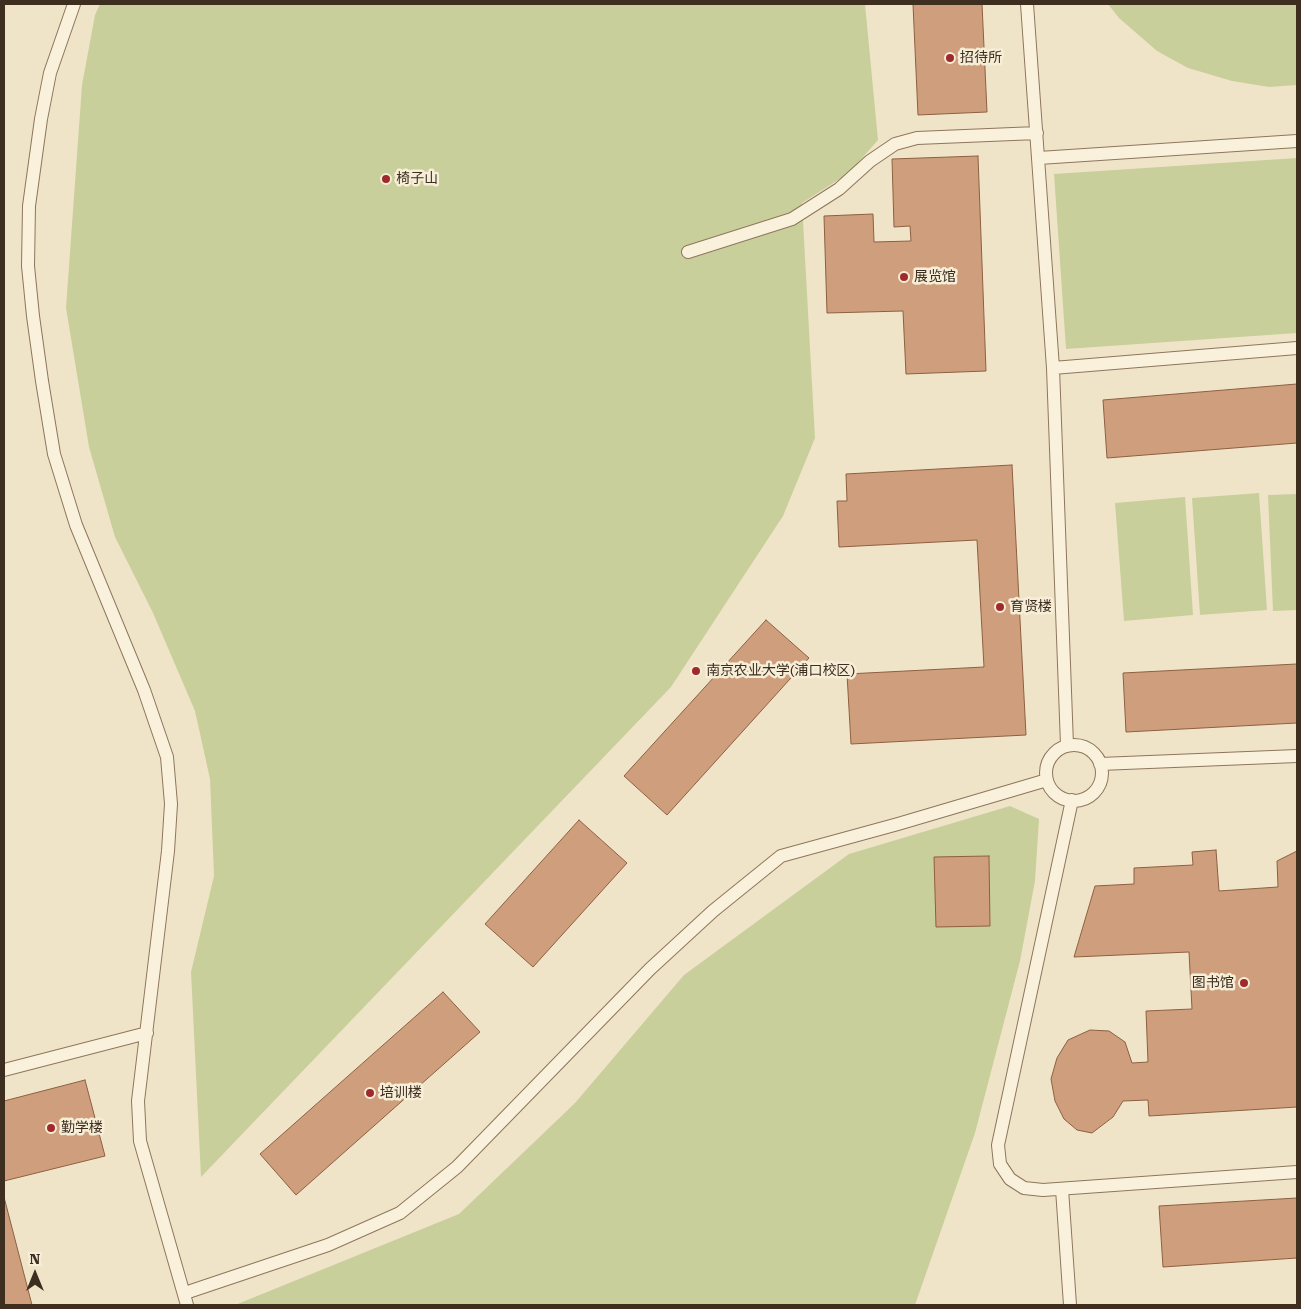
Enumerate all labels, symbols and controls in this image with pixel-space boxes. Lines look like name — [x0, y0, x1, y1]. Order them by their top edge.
place label: 招待所 — [960, 50, 1002, 66]
marker: 招待所 — [944, 52, 956, 64]
place label: 椅子山 — [396, 171, 438, 187]
marker: 椅子山 — [380, 173, 392, 185]
place label: 展览馆 — [914, 269, 956, 285]
marker: 展览馆 — [898, 271, 910, 283]
place label: 育贤楼 — [1010, 599, 1052, 615]
marker: 育贤楼 — [994, 601, 1006, 613]
place label: 南京农业大学(浦口校区) — [706, 663, 855, 679]
marker: 南京农业大学(浦口校区) — [690, 665, 702, 677]
place label: 图书馆 — [1192, 975, 1234, 991]
marker: 图书馆 — [1238, 977, 1250, 989]
place label: 培训楼 — [380, 1085, 422, 1101]
marker: 培训楼 — [364, 1087, 376, 1099]
place label: 勤学楼 — [61, 1120, 103, 1136]
marker: 勤学楼 — [45, 1122, 57, 1134]
north arrow — [10, 1249, 60, 1299]
text: N — [30, 1251, 40, 1267]

